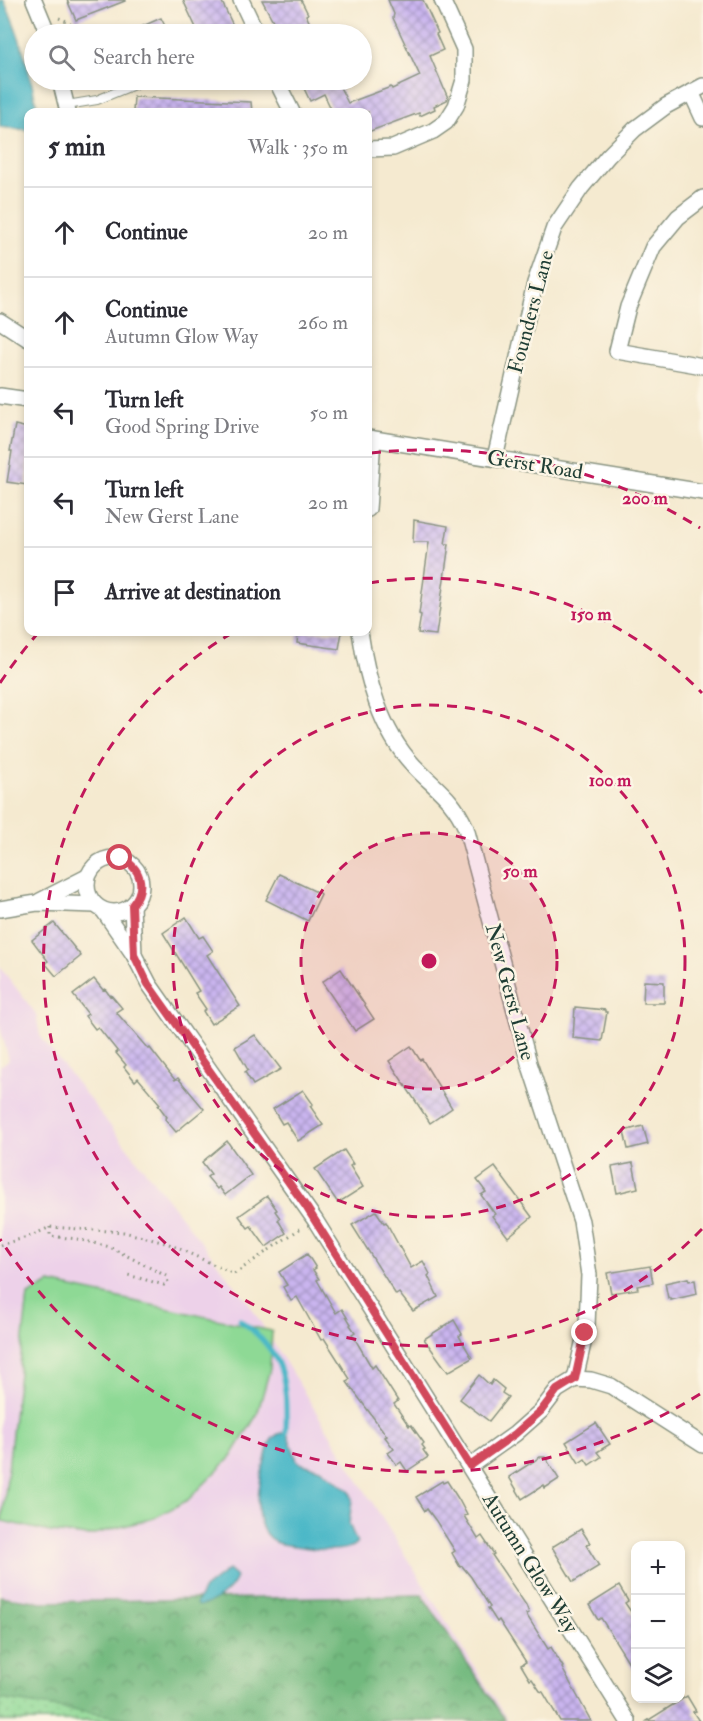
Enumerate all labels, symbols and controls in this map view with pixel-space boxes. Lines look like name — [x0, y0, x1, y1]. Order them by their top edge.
search box — [24, 24, 372, 90]
icon: search — [45, 41, 78, 74]
text: Search here — [93, 43, 195, 71]
text: 5 min — [48, 131, 105, 163]
text: Walk · 350 m — [248, 135, 348, 160]
icon: ahead — [48, 216, 81, 249]
text: Continue — [105, 218, 188, 246]
text: 20 m — [308, 220, 348, 245]
street label: Founders Lane — [502, 247, 560, 377]
text: Continue — [105, 296, 188, 324]
icon: ahead — [48, 306, 81, 339]
text: 260 m — [298, 310, 348, 335]
text: Autumn Glow Way — [105, 324, 258, 349]
text: Turn left — [105, 386, 184, 414]
icon: left — [48, 396, 81, 429]
text: 50 m — [309, 400, 348, 425]
text: Good Spring Drive — [105, 414, 259, 439]
street label: Gerst Road — [485, 444, 585, 486]
text: Turn left — [105, 476, 184, 504]
icon: left — [48, 486, 81, 519]
text: 200 m — [622, 487, 669, 510]
text: 20 m — [308, 490, 348, 515]
text: New Gerst Lane — [105, 504, 239, 529]
icon: arrive — [48, 576, 81, 609]
text: Arrive at destination — [105, 578, 281, 606]
text: 150 m — [570, 603, 613, 626]
text: 100 m — [589, 769, 632, 792]
route start — [106, 844, 132, 870]
text: 50 m — [503, 860, 538, 883]
street label: New Gerst Lane — [479, 921, 541, 1064]
centre of rings — [419, 951, 439, 971]
route end — [571, 1319, 597, 1345]
street label: Autumn Glow Way — [475, 1487, 584, 1639]
map controls — [631, 1541, 685, 1703]
button: + — [631, 1541, 685, 1595]
button: − — [631, 1595, 685, 1649]
button: layers — [631, 1649, 685, 1703]

